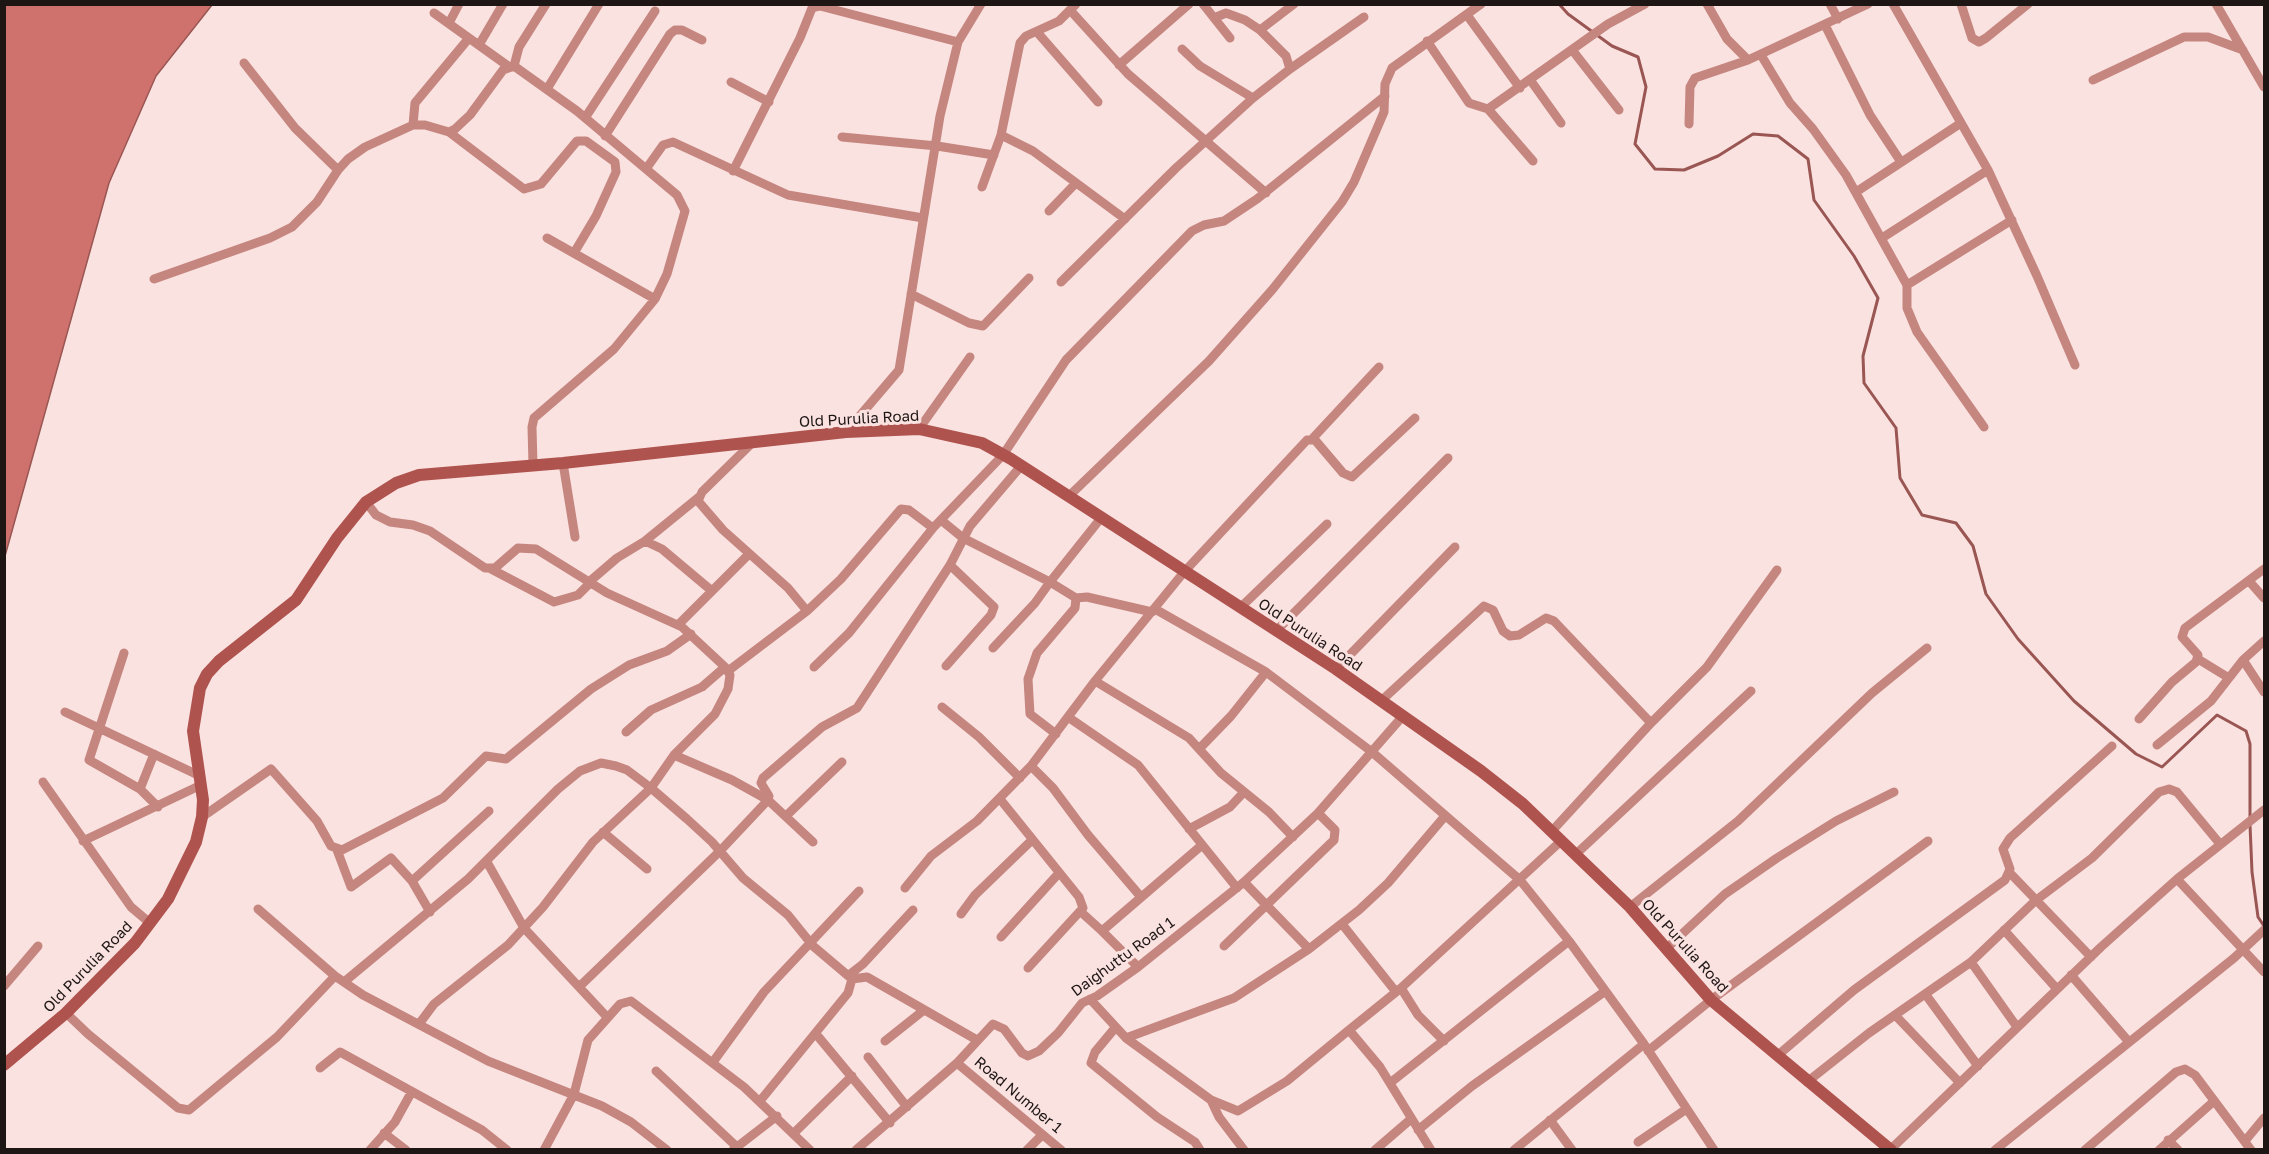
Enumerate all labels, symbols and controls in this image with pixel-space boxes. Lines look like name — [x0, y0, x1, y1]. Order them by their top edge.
street label: Old Purulia Road — [798, 407, 920, 431]
street label: Old Purulia Road — [1255, 595, 1365, 675]
street label: Old Purulia Road — [1638, 895, 1732, 997]
street label: Daighuttu Road 1 — [1068, 914, 1178, 1000]
street label: Old Purulia Road — [40, 917, 136, 1017]
street label: Road Number 1 — [970, 1053, 1066, 1137]

